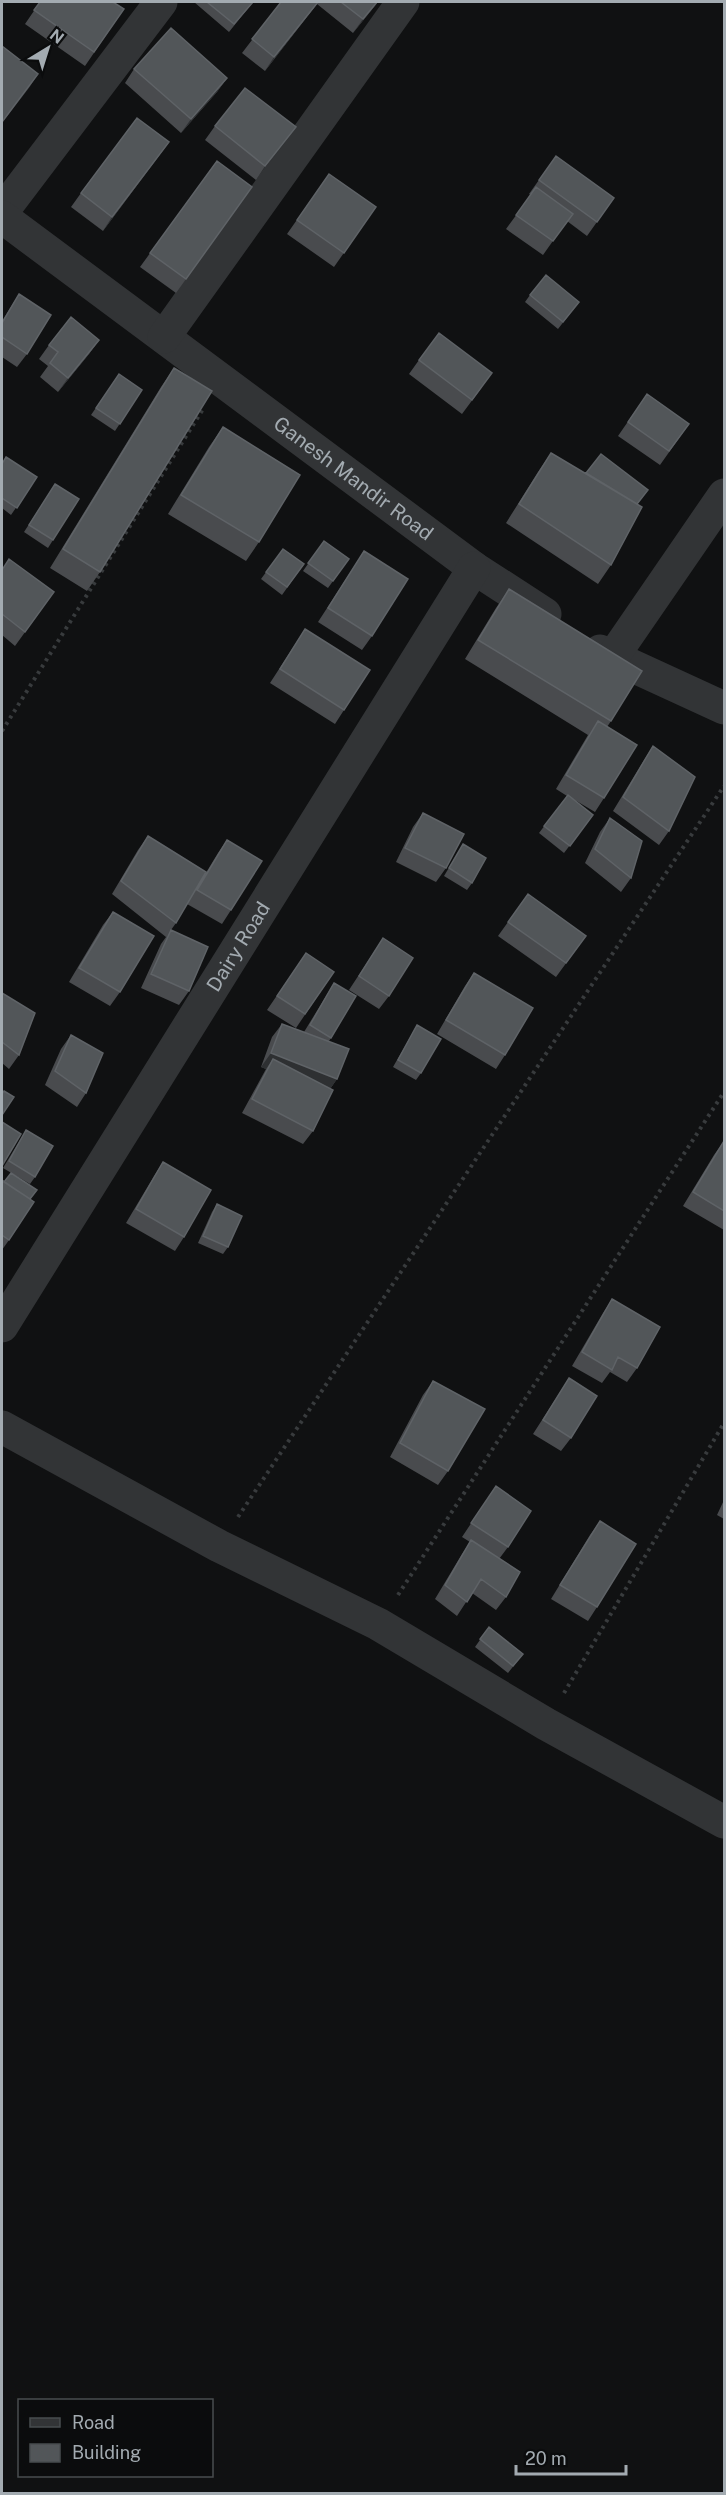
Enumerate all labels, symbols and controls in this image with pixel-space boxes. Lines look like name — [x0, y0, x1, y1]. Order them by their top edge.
north arrow — [18, 18, 78, 78]
text: N — [46, 25, 68, 48]
street label: Ganesh Mandir Road — [269, 411, 438, 545]
street label: Dairy Road — [201, 897, 275, 996]
legend — [18, 2399, 213, 2477]
text: Road — [72, 2412, 115, 2433]
scale bar — [516, 2438, 626, 2476]
text: Building — [72, 2442, 141, 2463]
text: 20 m — [525, 2448, 567, 2469]

